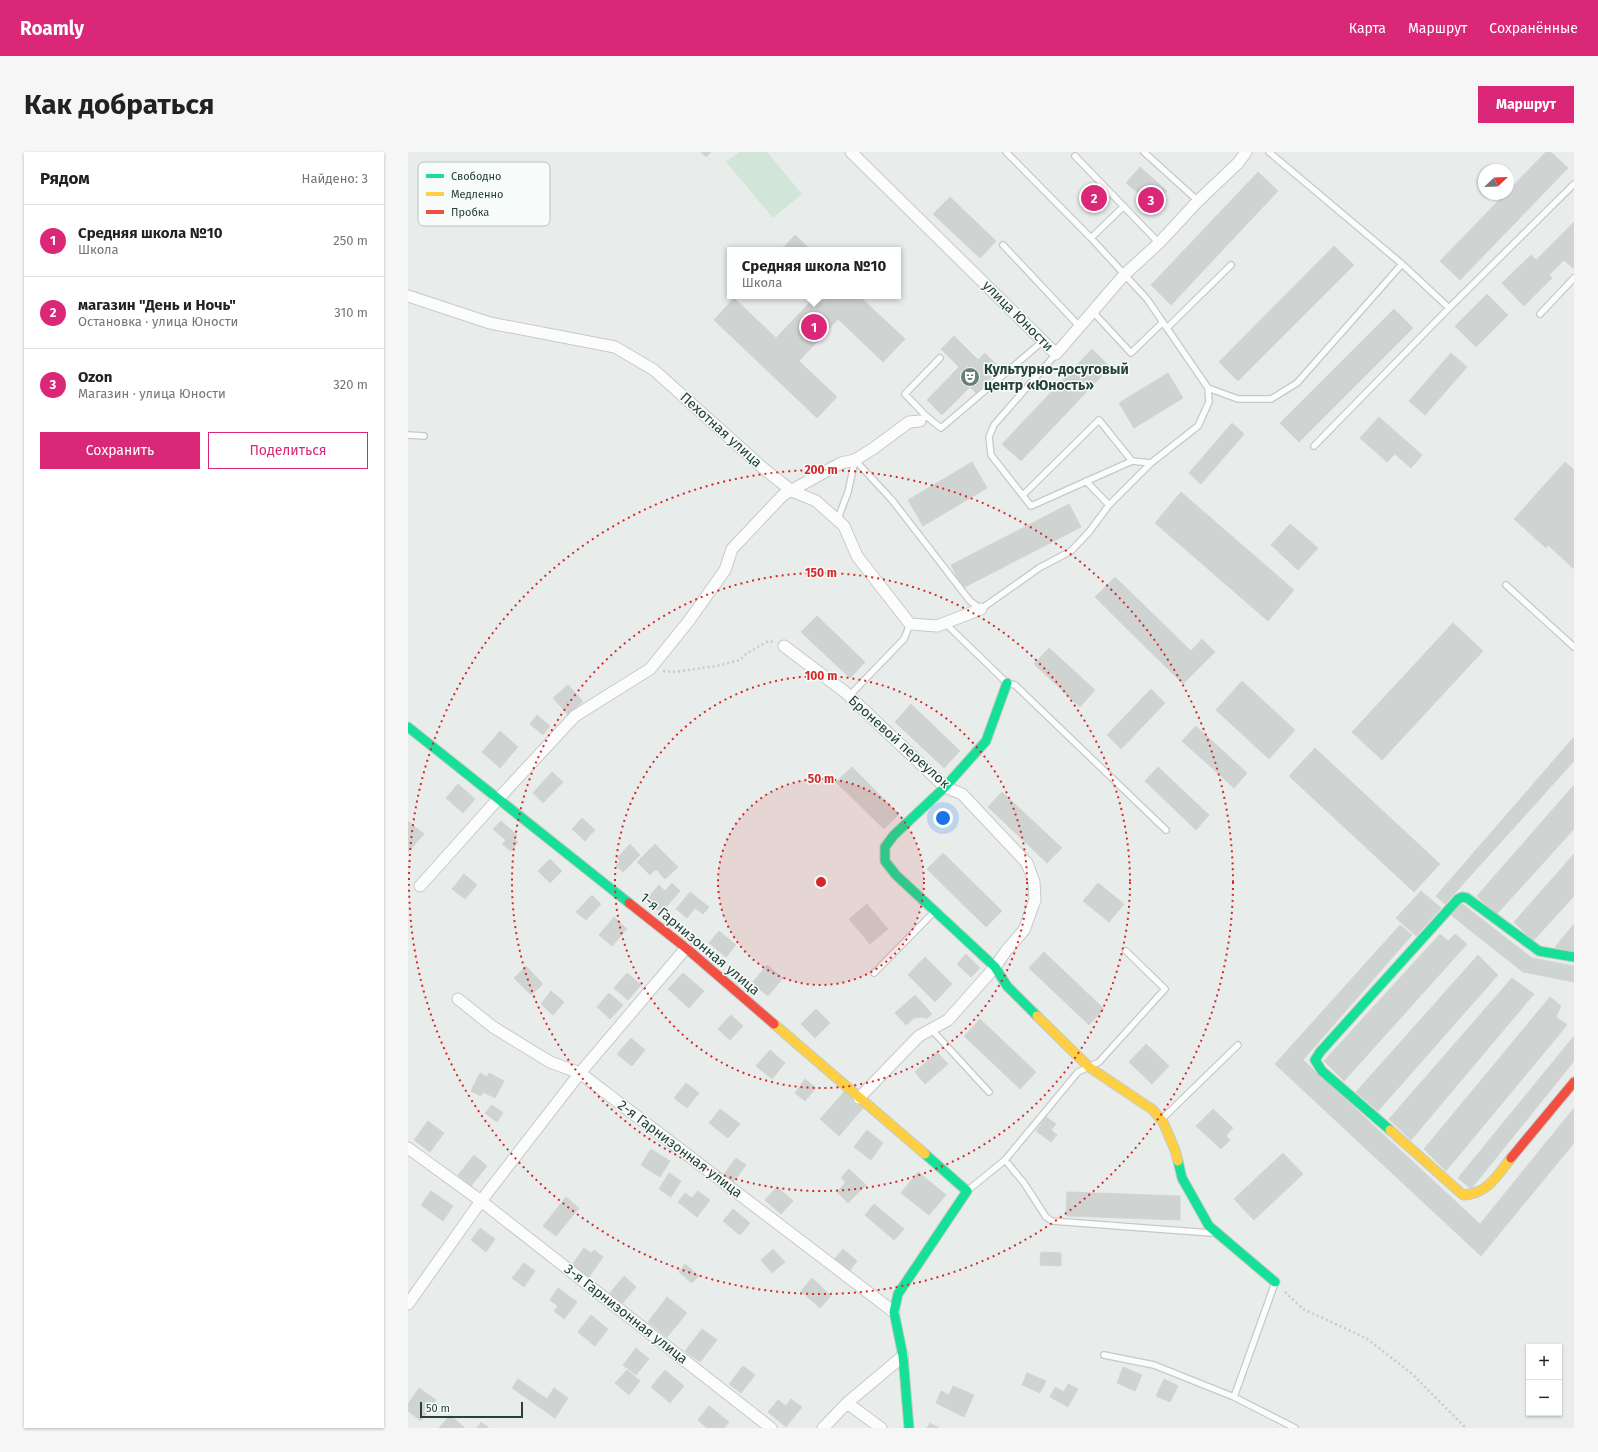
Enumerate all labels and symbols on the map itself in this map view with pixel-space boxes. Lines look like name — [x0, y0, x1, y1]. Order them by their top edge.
legend — [418, 162, 550, 226]
north arrow — [1478, 164, 1514, 200]
text: Свободно — [451, 170, 501, 183]
pin: 2 — [1081, 183, 1107, 213]
pin: 3 — [1138, 185, 1164, 215]
text: Медленно — [451, 188, 503, 201]
text: Пробка — [451, 206, 489, 219]
street label: улица Юности — [979, 277, 1057, 355]
pin: 1 — [801, 312, 827, 342]
place label: Культурно-досуговый центр «Юность» — [984, 361, 1129, 394]
theatre icon: Культурно-досуговый центр «Юность» — [959, 366, 981, 388]
street label: Пехотная улица — [677, 389, 765, 471]
text: 200 m — [804, 463, 838, 477]
text: 150 m — [805, 566, 837, 580]
text: 100 m — [805, 669, 837, 683]
street label: Броневой переулок — [845, 692, 954, 793]
text: 50 m — [808, 772, 834, 786]
your location — [933, 808, 953, 828]
centre of rings — [814, 875, 828, 889]
street label: 1-я Гарнизонная улица — [637, 889, 763, 999]
street label: 2-я Гарнизонная улица — [614, 1097, 746, 1201]
street label: 3-я Гарнизонная улица — [561, 1261, 691, 1367]
scale bar — [420, 1400, 523, 1419]

